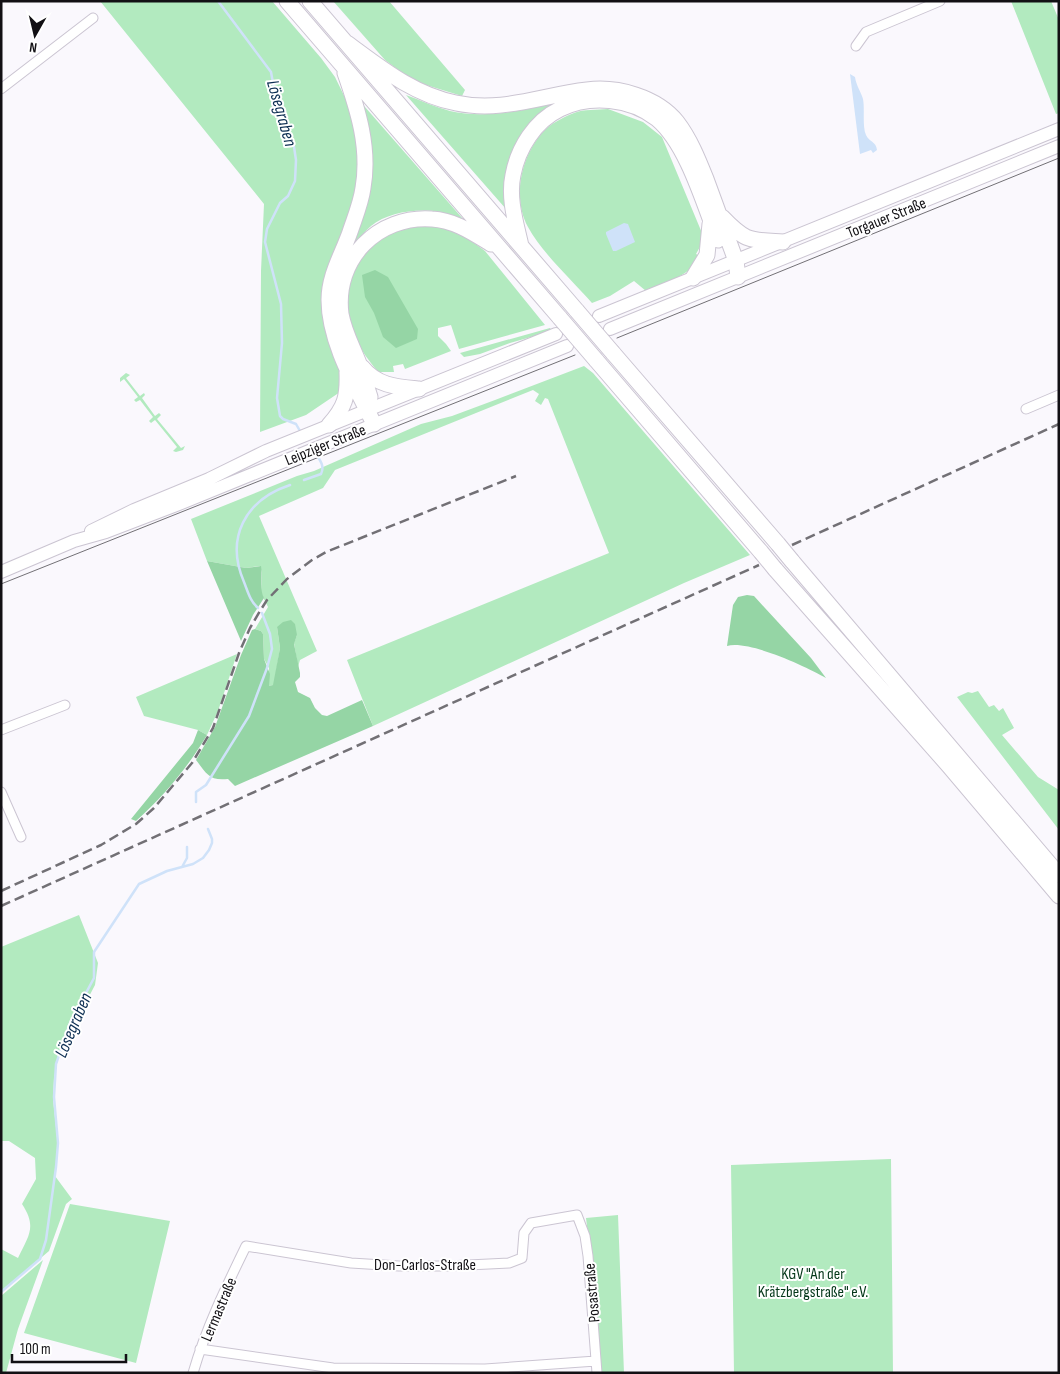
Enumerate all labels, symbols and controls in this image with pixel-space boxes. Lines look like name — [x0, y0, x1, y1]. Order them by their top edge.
north arrow — [10, 10, 60, 60]
text: N — [28, 38, 38, 56]
water label: Lösegraben — [262, 77, 301, 149]
street label: Torgauer Straße — [844, 194, 929, 243]
street label: Leipziger Straße — [282, 421, 369, 470]
water label: Lösegraben — [50, 989, 97, 1061]
street label: Don-Carlos-Straße — [374, 1256, 476, 1275]
street label: Posastraße — [580, 1262, 605, 1323]
park label: KGV "An der Krätzbergstraße" e.V. — [758, 1265, 868, 1302]
street label: Lermastraße — [197, 1275, 241, 1344]
scale bar — [12, 1332, 126, 1364]
text: 100 m — [20, 1340, 51, 1359]

